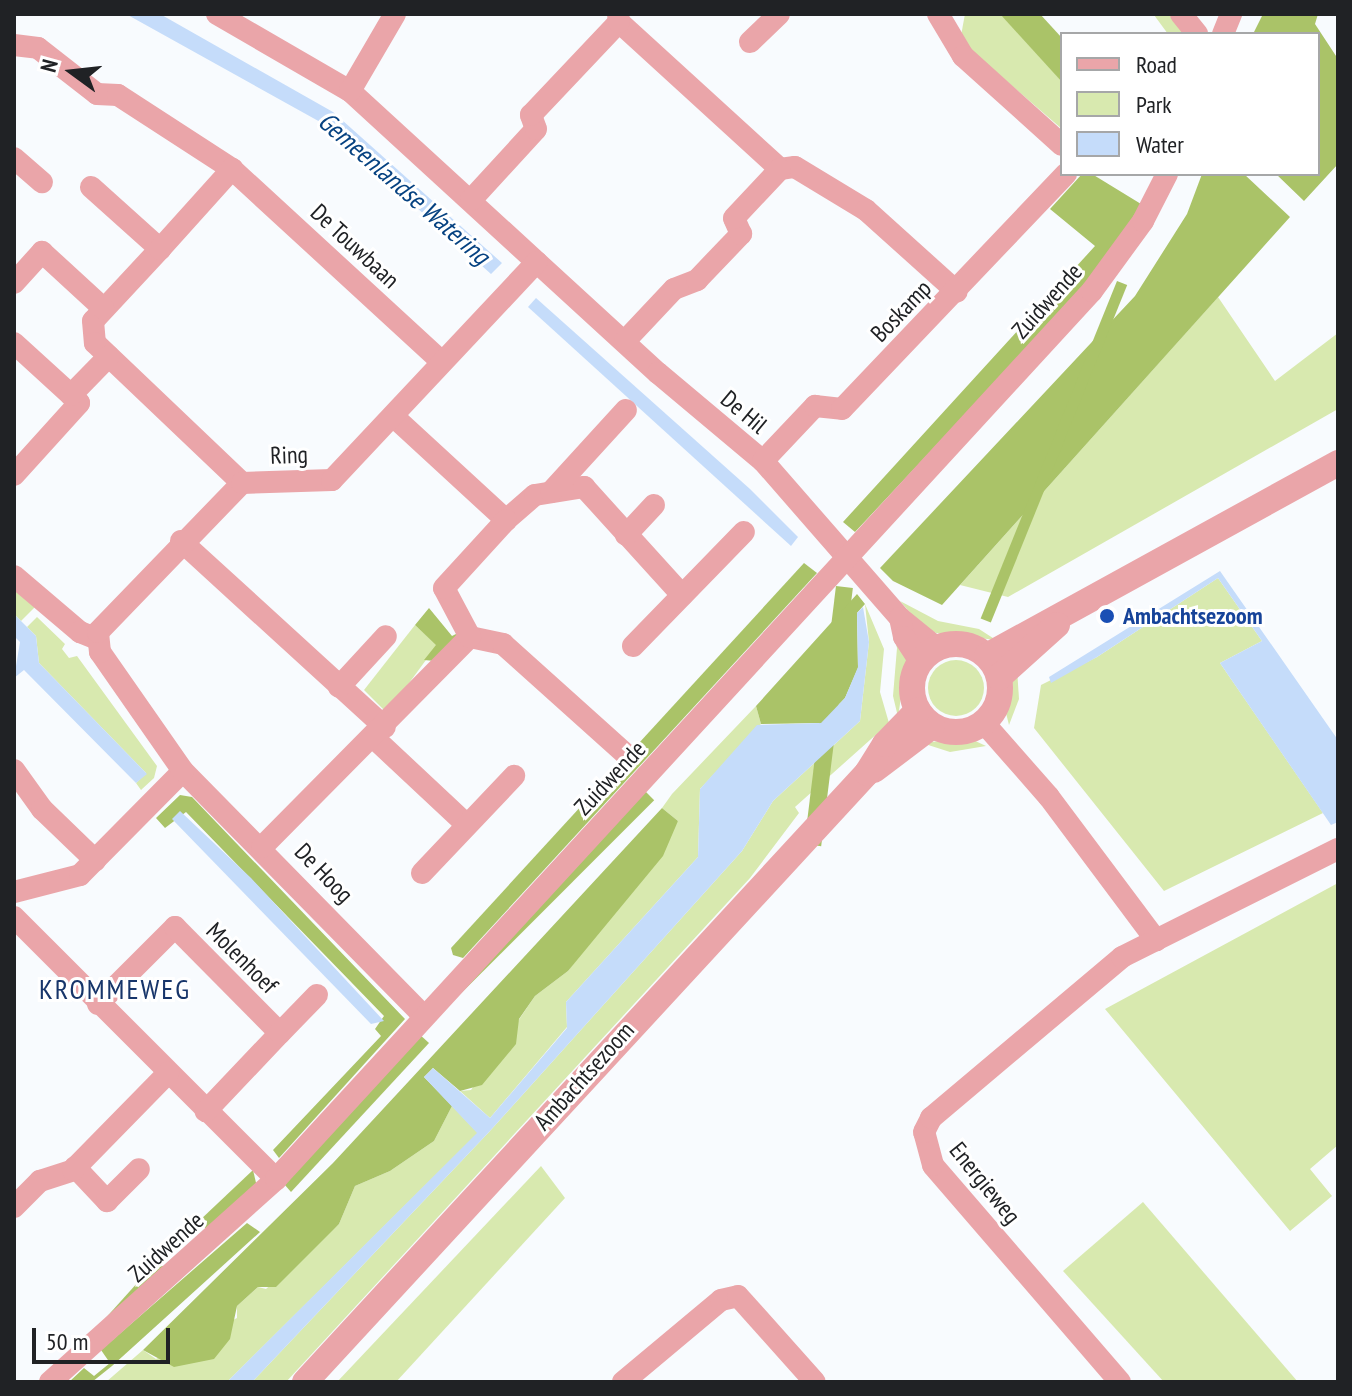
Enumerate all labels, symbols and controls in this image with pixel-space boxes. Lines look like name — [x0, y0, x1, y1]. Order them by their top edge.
north arrow — [32, 32, 112, 112]
legend — [1060, 32, 1320, 176]
text: Road — [1136, 49, 1177, 80]
text: N — [34, 56, 64, 75]
text: Park — [1136, 89, 1172, 120]
water label: Gemeenlandse Watering — [312, 105, 496, 271]
text: Water — [1136, 129, 1184, 160]
street label: De Touwbaan — [305, 198, 405, 294]
street label: Zuidwende — [1006, 258, 1088, 344]
street label: Boskamp — [865, 274, 937, 348]
street label: De Hil — [715, 384, 773, 440]
street label: Ring — [270, 440, 308, 470]
place label: Ambachtsezoom — [1123, 602, 1263, 630]
marker: Ambachtsezoom — [1098, 607, 1116, 625]
street label: Zuidwende — [568, 735, 652, 821]
street label: De Hoog — [289, 837, 359, 909]
street label: Molenhoef — [200, 916, 284, 1000]
district label: KROMMEWEG — [39, 972, 191, 1006]
street label: Ambachtsezoom — [528, 1016, 640, 1136]
street label: Energieweg — [943, 1136, 1027, 1230]
street label: Zuidwende — [123, 1206, 209, 1288]
scale bar — [36, 1312, 174, 1362]
text: 50 m — [46, 1326, 88, 1357]

